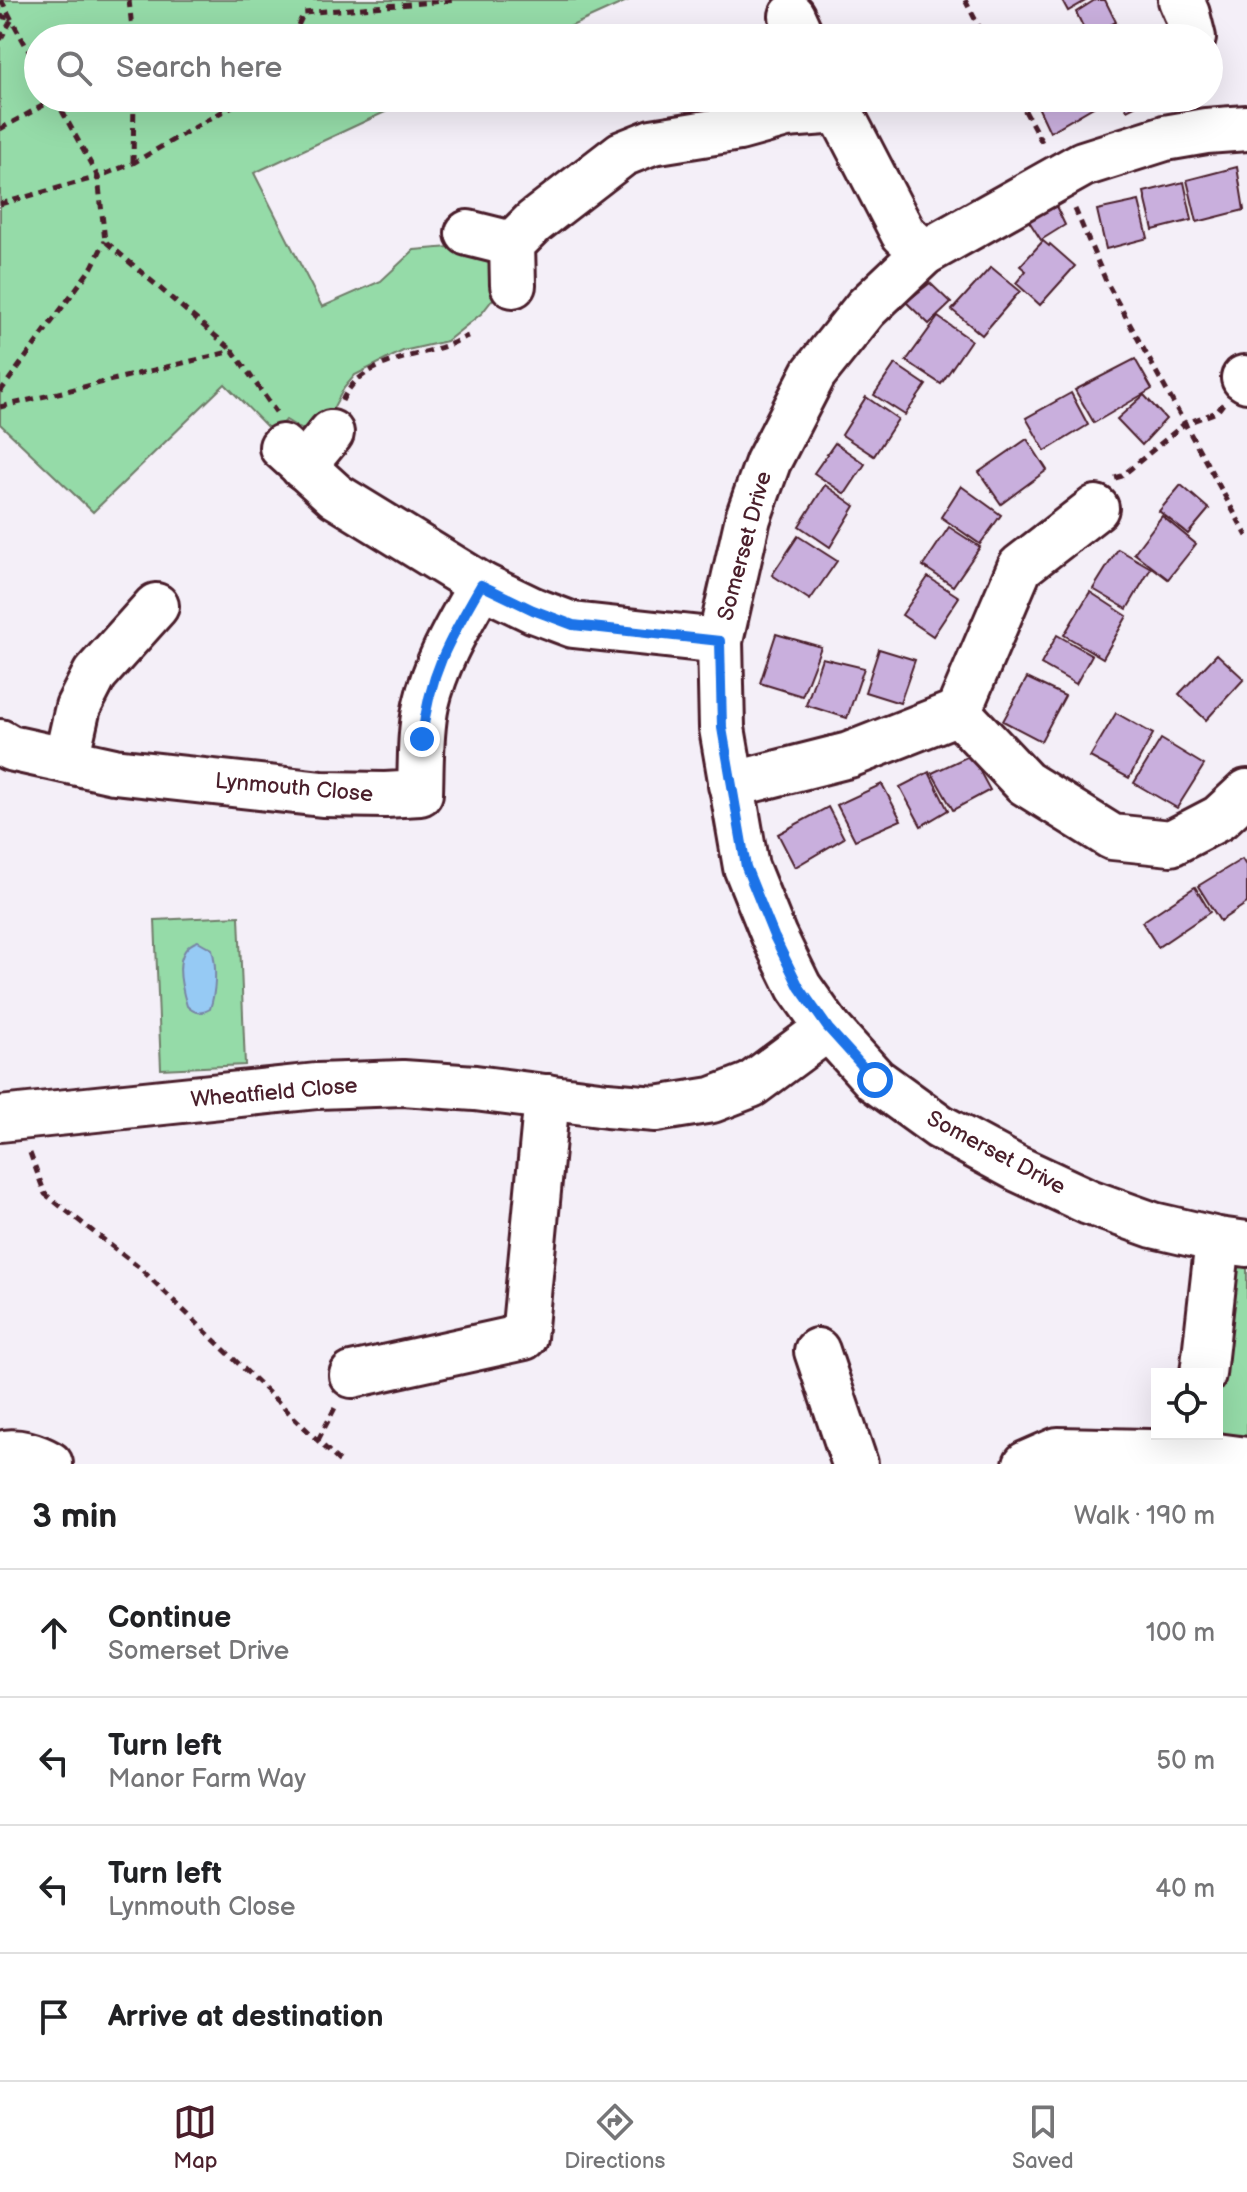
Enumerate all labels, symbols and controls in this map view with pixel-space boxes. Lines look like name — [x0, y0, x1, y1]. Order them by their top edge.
search box — [24, 24, 1223, 112]
icon: search — [52, 46, 96, 90]
text: Search here — [116, 50, 282, 86]
street label: Somerset Drive — [712, 468, 778, 624]
route end — [404, 721, 440, 757]
street label: Lynmouth Close — [214, 768, 374, 808]
route start — [857, 1062, 893, 1098]
street label: Wheatfield Close — [189, 1072, 359, 1114]
street label: Somerset Drive — [922, 1105, 1070, 1201]
map controls — [1151, 1368, 1223, 1440]
button: locate — [1151, 1368, 1223, 1440]
text: 3 min — [32, 1496, 117, 1537]
text: Walk · 190 m — [1074, 1501, 1215, 1532]
text: Continue — [108, 1600, 231, 1636]
icon: ahead — [32, 1611, 76, 1655]
text: 100 m — [1146, 1618, 1215, 1649]
text: Somerset Drive — [108, 1636, 289, 1667]
text: Turn left — [108, 1728, 222, 1764]
icon: left — [32, 1739, 76, 1783]
text: 50 m — [1156, 1746, 1215, 1777]
text: Manor Farm Way — [108, 1764, 306, 1795]
text: Turn left — [108, 1856, 222, 1892]
icon: left — [32, 1867, 76, 1911]
text: 40 m — [1155, 1874, 1215, 1905]
text: Lynmouth Close — [108, 1892, 295, 1923]
icon: arrive — [32, 1995, 76, 2039]
text: Arrive at destination — [108, 1999, 384, 2035]
tab: Map — [173, 2100, 218, 2175]
tab: Directions — [564, 2100, 665, 2175]
tab: Saved — [1012, 2100, 1074, 2175]

